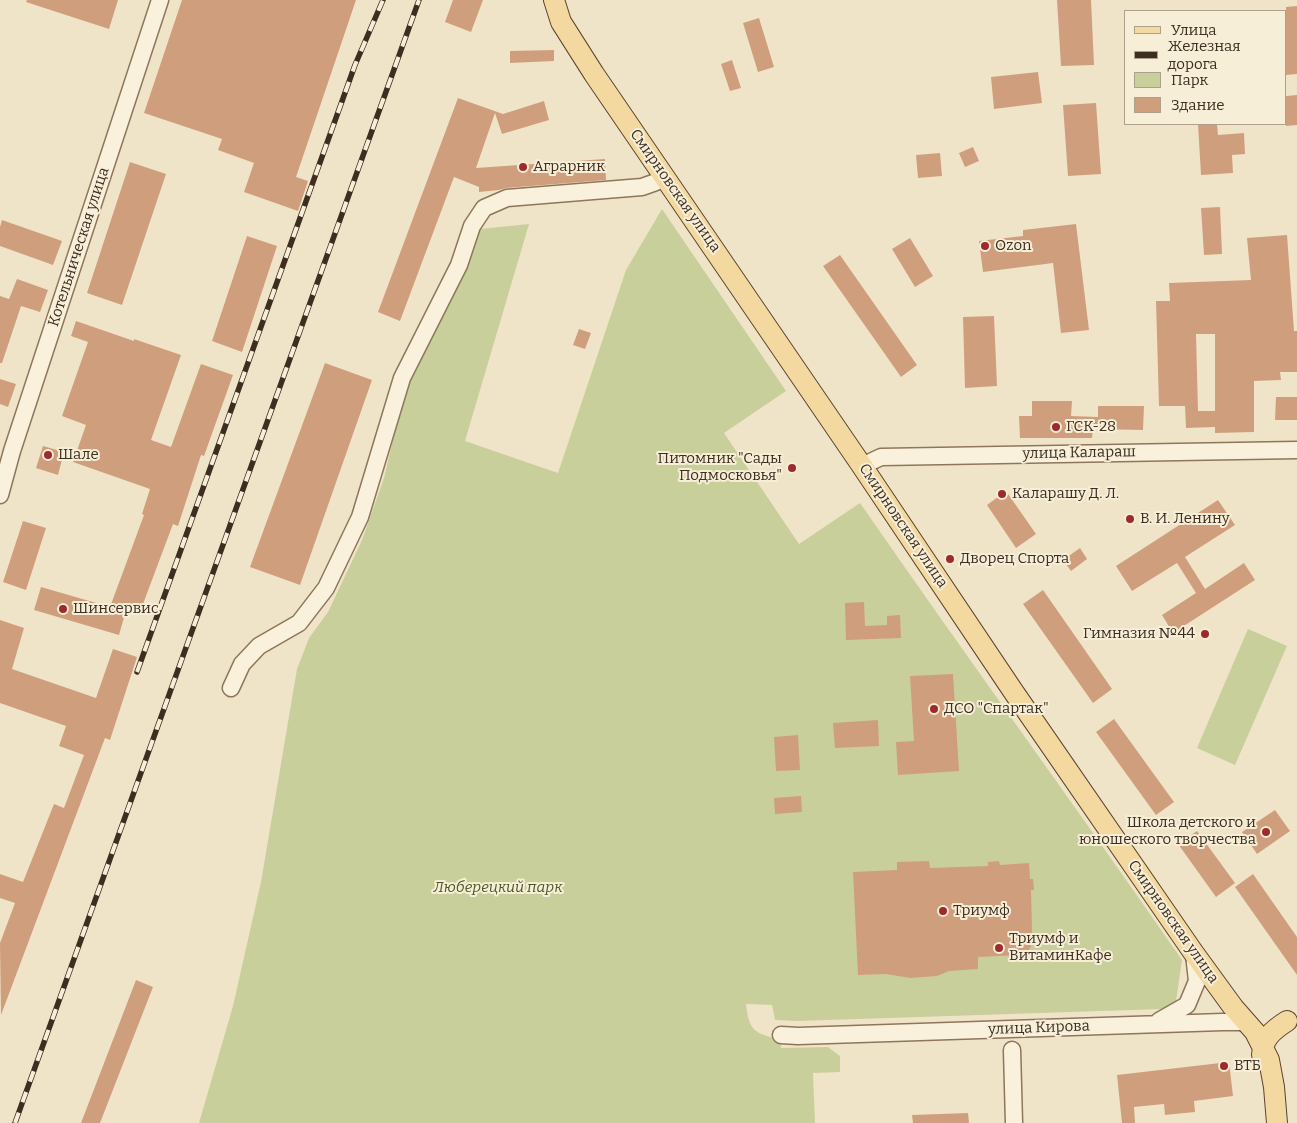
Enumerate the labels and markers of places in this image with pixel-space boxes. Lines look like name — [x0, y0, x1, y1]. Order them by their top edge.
place label: Аграрник — [533, 158, 605, 176]
marker: Аграрник — [517, 161, 529, 173]
place label: Ozon — [995, 237, 1032, 255]
marker: Ozon — [979, 240, 991, 252]
place label: ГСК-28 — [1066, 418, 1116, 436]
marker: ГСК-28 — [1050, 421, 1062, 433]
place label: Шале — [58, 446, 99, 464]
marker: Шале — [42, 449, 54, 461]
place label: Питомник "Сады Подмосковья" — [658, 450, 782, 485]
marker: Питомник "Сады Подмосковья" — [786, 462, 798, 474]
place label: Каларашу Д. Л. — [1012, 485, 1119, 503]
marker: Каларашу Д. Л. — [996, 488, 1008, 500]
place label: В. И. Ленину — [1140, 510, 1230, 528]
marker: В. И. Ленину — [1124, 513, 1136, 525]
place label: Дворец Спорта — [960, 550, 1069, 568]
marker: Дворец Спорта — [944, 553, 956, 565]
place label: Шинсервис — [73, 600, 159, 618]
marker: Шинсервис — [57, 603, 69, 615]
place label: Гимназия №44 — [1083, 625, 1195, 643]
marker: Гимназия №44 — [1199, 628, 1211, 640]
place label: ДСО "Спартак" — [944, 700, 1049, 718]
marker: ДСО "Спартак" — [928, 703, 940, 715]
place label: Школа детского и юношеского творчества — [1079, 814, 1256, 849]
marker: Школа детского и юношеского творчества — [1260, 826, 1272, 838]
place label: Триумф — [953, 902, 1010, 920]
marker: Триумф — [937, 905, 949, 917]
place label: Триумф и ВитаминКафе — [1009, 930, 1112, 965]
marker: Триумф и ВитаминКафе — [993, 942, 1005, 954]
place label: ВТБ — [1234, 1057, 1261, 1075]
marker: ВТБ — [1218, 1060, 1230, 1072]

